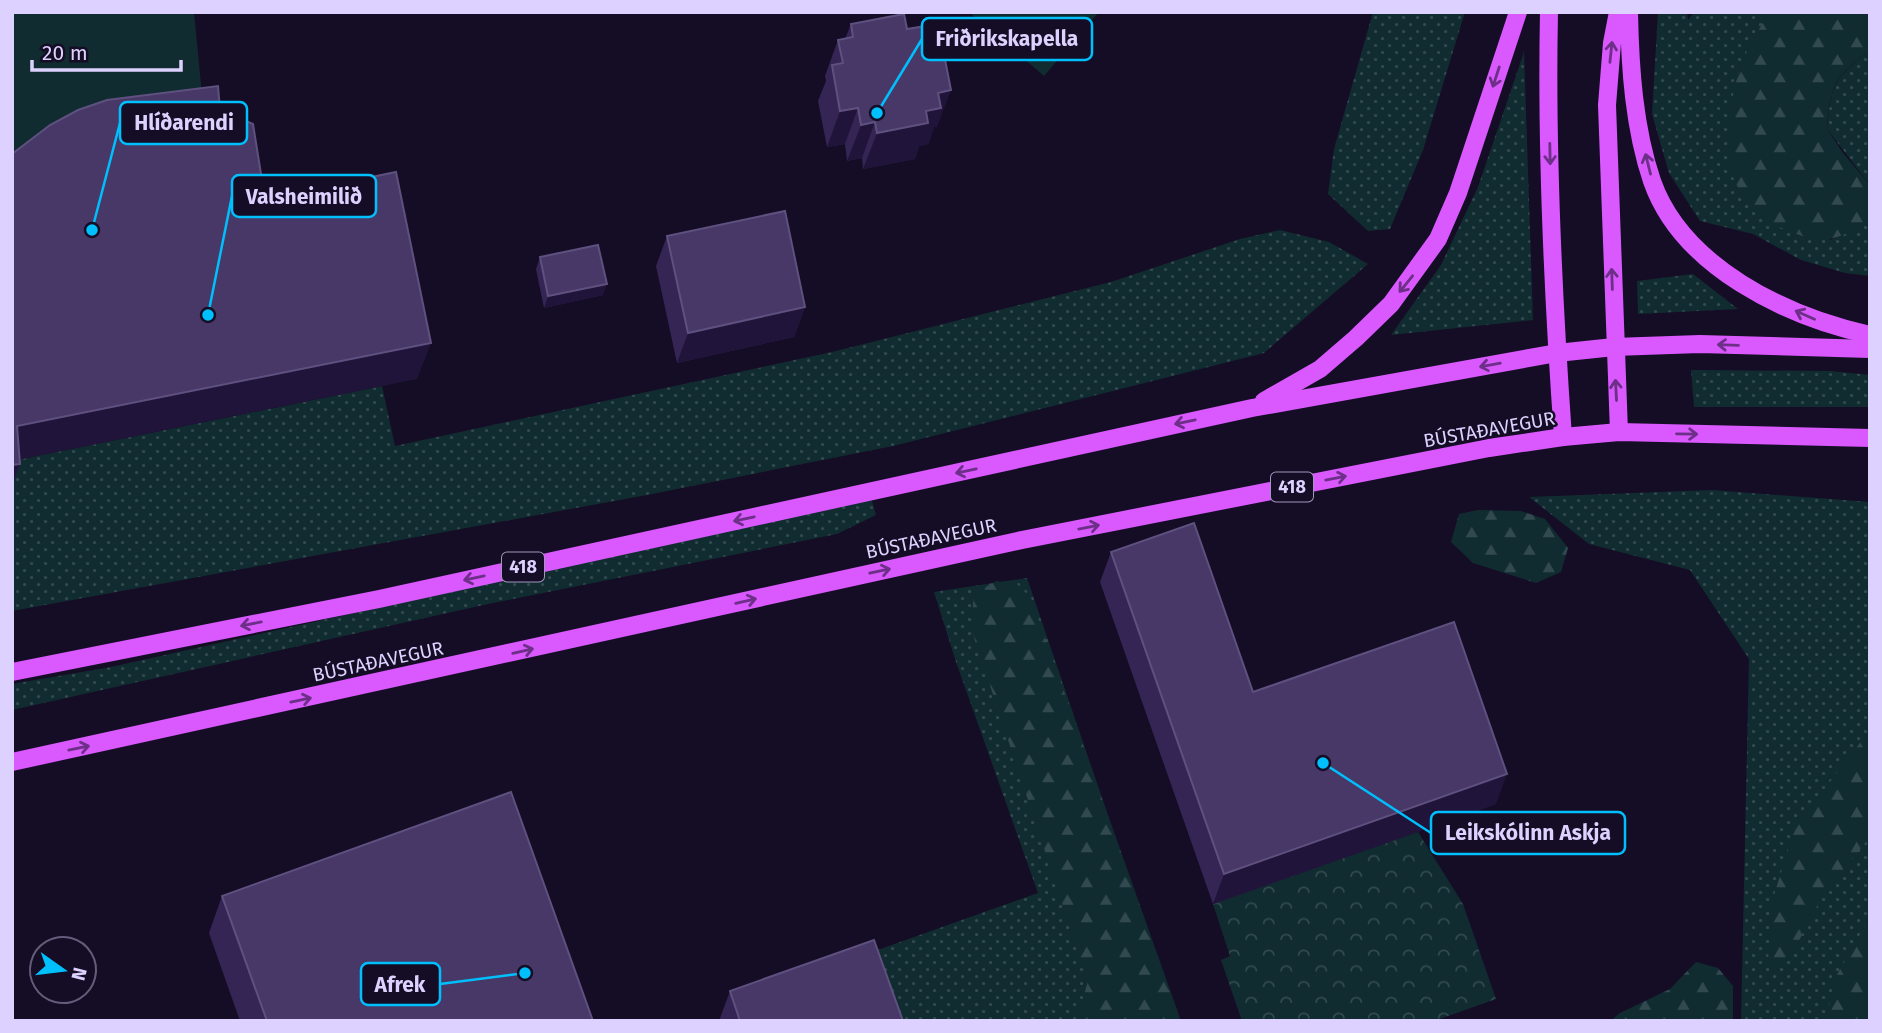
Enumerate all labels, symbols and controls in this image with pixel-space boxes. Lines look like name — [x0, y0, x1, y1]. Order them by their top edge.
callout: Friðrikskapella — [922, 18, 1092, 60]
text: Friðrikskapella — [936, 26, 1078, 52]
scale bar — [32, 28, 180, 72]
text: 20 m — [42, 40, 88, 66]
one-way arrow — [1605, 41, 1618, 64]
one-way arrow — [1488, 65, 1501, 87]
callout: Hlíðarendi — [120, 102, 247, 144]
text: Hlíðarendi — [134, 110, 234, 136]
one-way arrow — [1543, 142, 1557, 165]
one-way arrow — [1640, 153, 1653, 175]
callout: Valsheimilið — [232, 175, 376, 217]
text: Valsheimilið — [245, 184, 362, 210]
one-way arrow — [1605, 268, 1618, 291]
one-way arrow — [1399, 275, 1414, 293]
one-way arrow — [1795, 308, 1816, 321]
one-way arrow — [1717, 338, 1740, 351]
one-way arrow — [1479, 359, 1502, 372]
one-way arrow — [1610, 379, 1623, 402]
street label: BÚSTAÐAVEGUR — [1422, 407, 1557, 452]
one-way arrow — [1174, 416, 1197, 430]
one-way arrow — [1675, 427, 1698, 440]
one-way arrow — [955, 464, 978, 478]
one-way arrow — [1324, 471, 1347, 485]
road number: 418 — [1271, 472, 1313, 502]
one-way arrow — [733, 513, 756, 526]
street label: BÚSTAÐAVEGUR — [864, 513, 999, 564]
one-way arrow — [1077, 519, 1100, 533]
road number: 418 — [502, 552, 544, 582]
one-way arrow — [868, 564, 891, 578]
one-way arrow — [463, 572, 486, 585]
one-way arrow — [734, 594, 756, 607]
one-way arrow — [240, 618, 263, 631]
street label: BÚSTAÐAVEGUR — [311, 636, 446, 687]
one-way arrow — [512, 643, 534, 656]
one-way arrow — [289, 692, 312, 706]
one-way arrow — [67, 740, 90, 754]
callout: Leikskólinn Askja — [1431, 812, 1625, 854]
text: Leikskólinn Askja — [1445, 820, 1611, 846]
north arrow — [28, 935, 98, 1005]
callout: Afrek — [361, 963, 440, 1005]
text: N — [66, 965, 92, 983]
text: Afrek — [374, 972, 426, 998]

